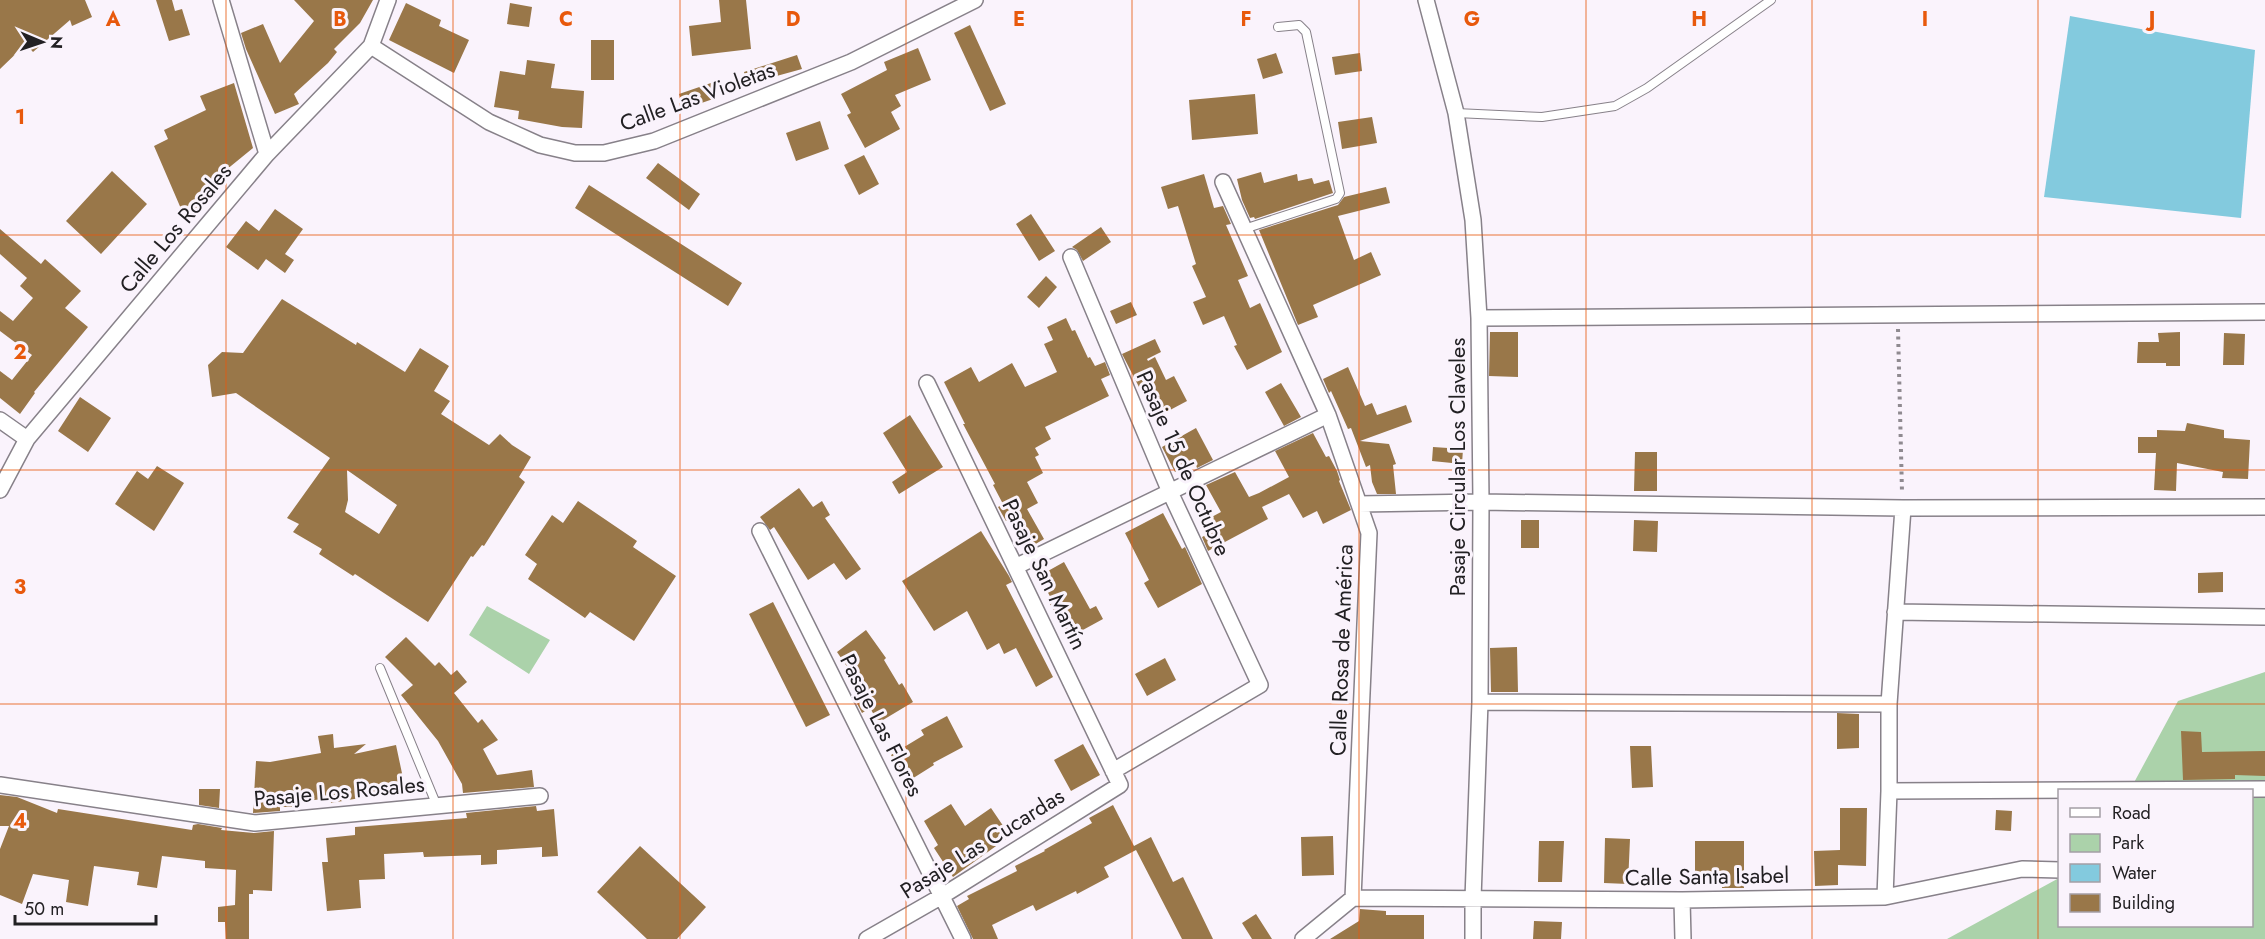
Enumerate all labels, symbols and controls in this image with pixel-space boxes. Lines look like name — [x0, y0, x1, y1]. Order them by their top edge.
text: A — [105, 5, 121, 34]
text: B — [333, 5, 347, 34]
text: C — [559, 5, 573, 34]
text: D — [786, 5, 800, 34]
text: E — [1013, 5, 1025, 34]
text: F — [1240, 5, 1252, 34]
text: G — [1464, 5, 1480, 34]
text: H — [1691, 5, 1707, 34]
text: I — [1922, 5, 1928, 34]
text: J — [2145, 5, 2155, 34]
north arrow — [12, 12, 72, 72]
text: N — [45, 36, 68, 49]
street label: Calle Las Violetas — [615, 53, 779, 139]
text: 1 — [15, 103, 25, 132]
street label: Calle Los Rosales — [111, 156, 239, 300]
text: 2 — [13, 338, 27, 367]
street label: Pasaje Circular Los Claveles — [1441, 338, 1473, 596]
street label: Pasaje 15 de Octubre — [1129, 365, 1239, 561]
street label: Pasaje San Martín — [995, 493, 1095, 655]
street label: Calle Rosa de América — [1321, 544, 1361, 756]
text: 3 — [14, 573, 26, 602]
street label: Pasaje Las Flores — [832, 648, 932, 802]
street label: Pasaje Los Rosales — [252, 768, 426, 814]
street label: Pasaje Las Cucardas — [894, 780, 1070, 906]
legend — [2058, 789, 2253, 927]
text: Road — [2112, 800, 2151, 826]
text: 4 — [13, 807, 27, 836]
text: Park — [2112, 830, 2144, 856]
street label: Calle Santa Isabel — [1625, 859, 1789, 893]
text: Water — [2112, 860, 2157, 886]
scale bar — [15, 888, 156, 926]
text: Building — [2112, 890, 2175, 916]
text: 50 m — [24, 896, 64, 922]

